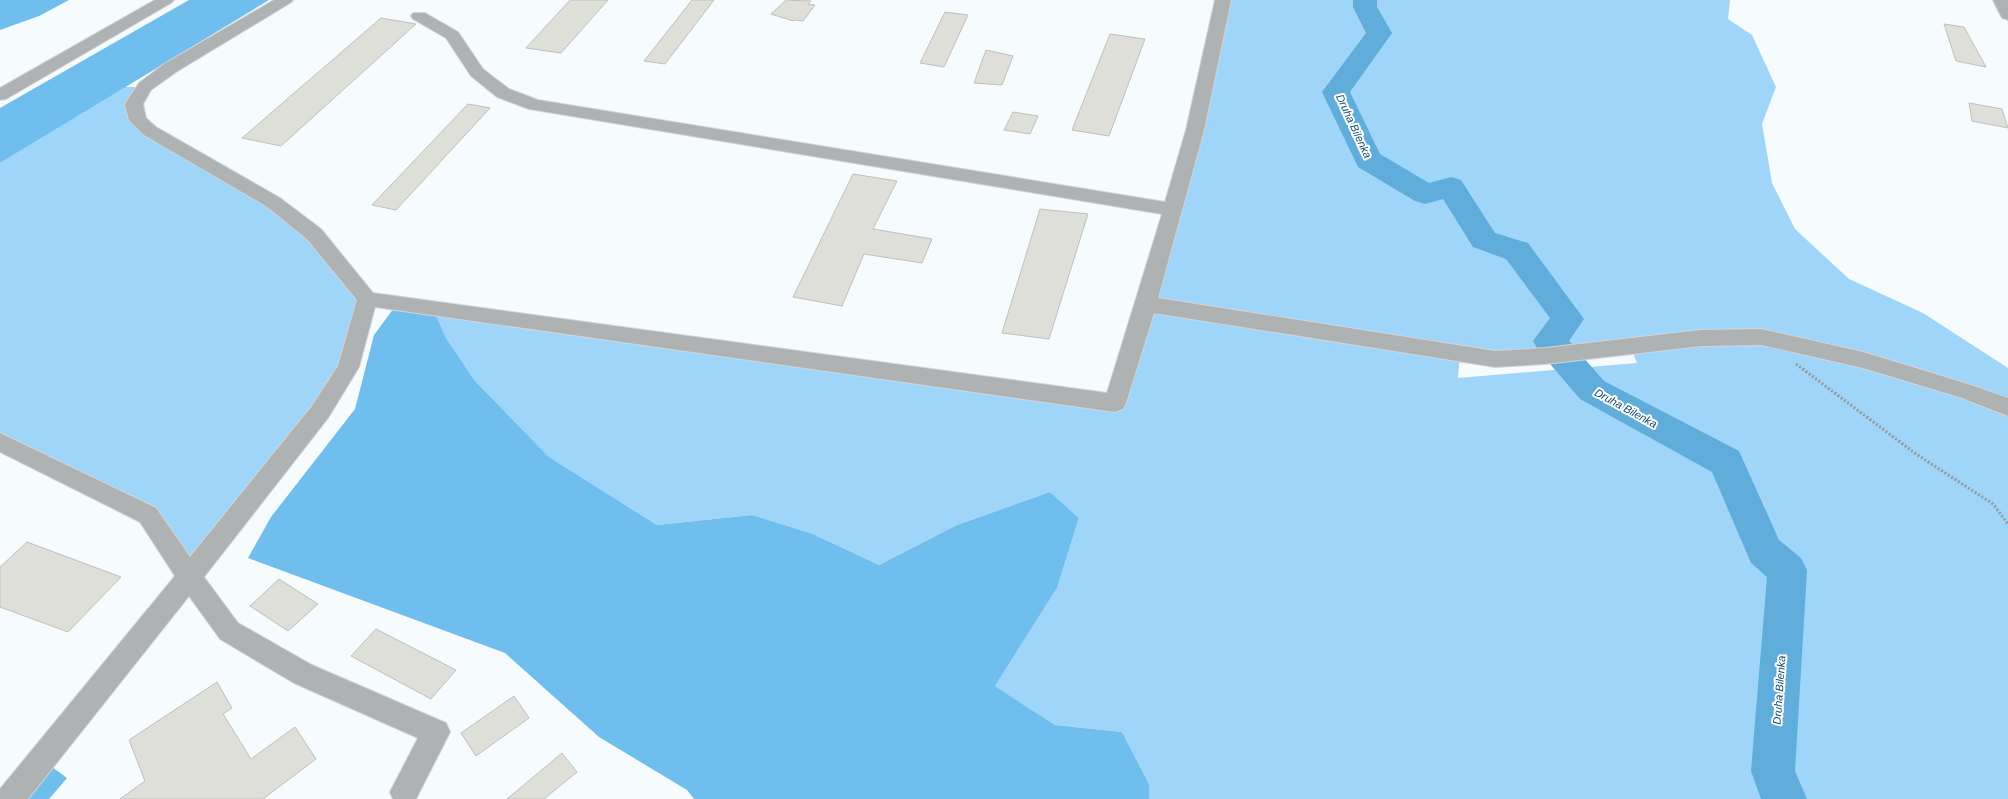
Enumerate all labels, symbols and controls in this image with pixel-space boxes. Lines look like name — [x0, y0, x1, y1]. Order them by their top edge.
water label: Druha Bilenka — [1334, 92, 1374, 160]
water label: Druha Bilenka — [1593, 386, 1659, 430]
water label: Druha Bilenka — [1771, 655, 1787, 725]

